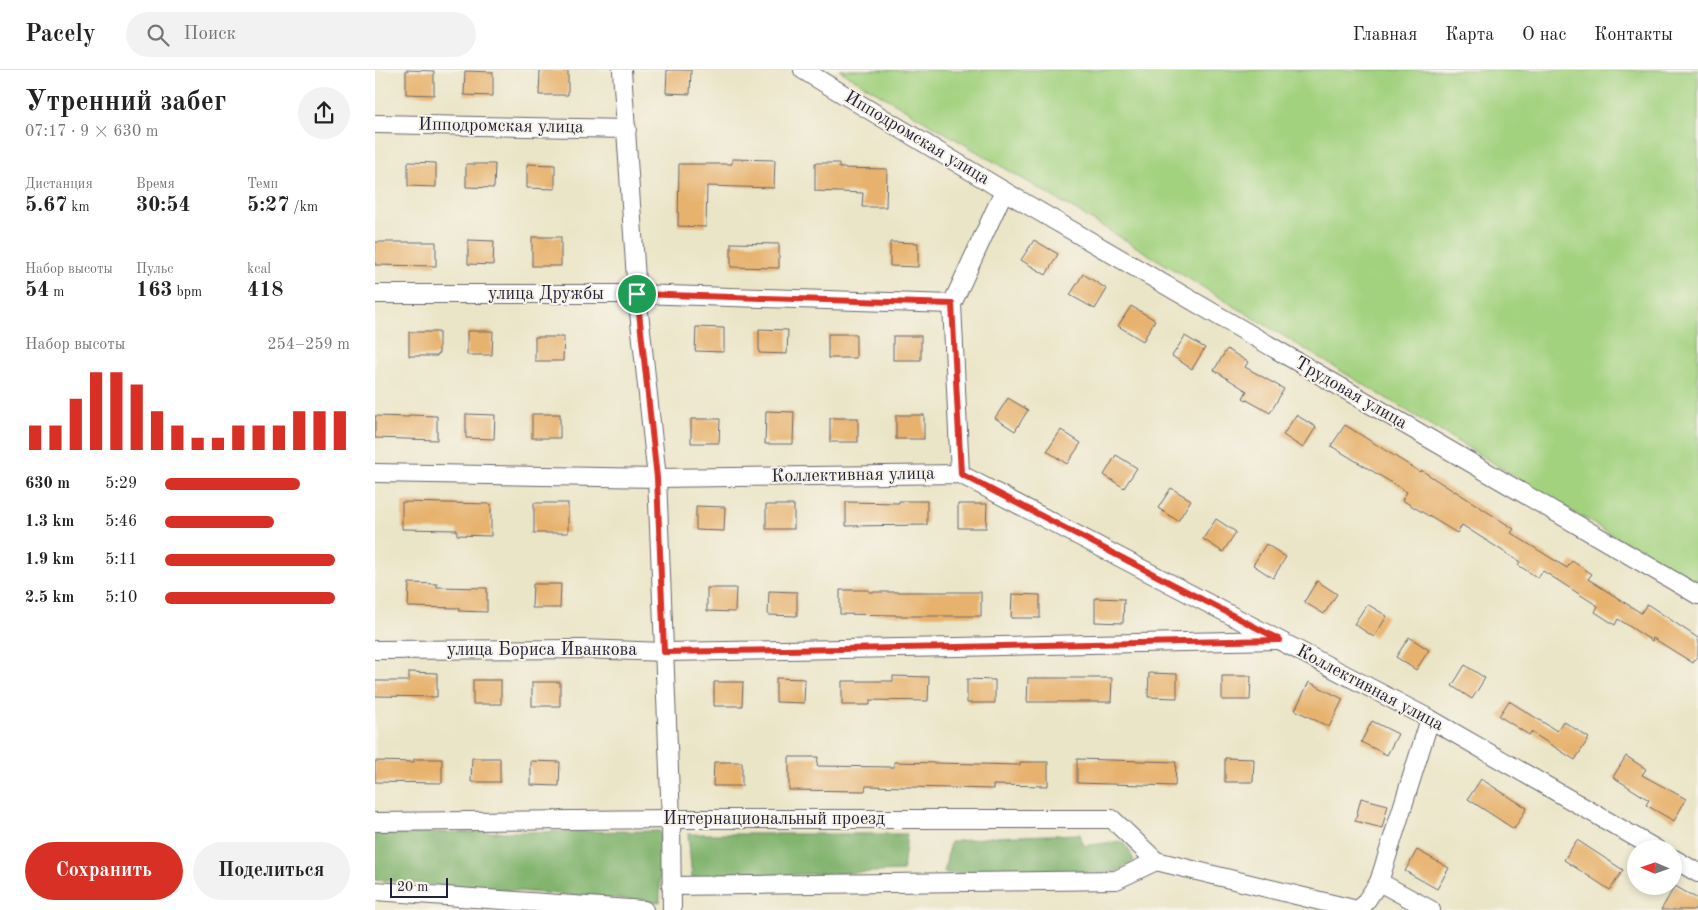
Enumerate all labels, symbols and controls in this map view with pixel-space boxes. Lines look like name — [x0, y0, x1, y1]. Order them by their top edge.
search box — [126, 12, 476, 57]
icon: search — [144, 21, 172, 49]
text: Pacely — [25, 23, 96, 47]
text: Поиск — [184, 25, 236, 44]
text: Главная — [1353, 26, 1417, 44]
text: Карта — [1445, 26, 1494, 44]
text: О нас — [1522, 26, 1566, 44]
text: Контакты — [1594, 26, 1673, 44]
button: share — [298, 87, 350, 139]
street label: Ипподромская улица — [841, 88, 993, 188]
text: Утренний забег — [25, 89, 226, 117]
street label: Ипподромская улица — [418, 116, 584, 136]
text: 07:17 · 9 × 630 m — [25, 124, 158, 140]
text: Дистанция — [25, 177, 93, 191]
text: Время — [136, 177, 175, 191]
text: Темп — [247, 177, 278, 191]
text: 5.67 — [25, 195, 67, 216]
text: 30:54 — [136, 195, 191, 216]
text: 5:27 — [247, 195, 289, 216]
text: km — [67, 200, 90, 214]
text: /km — [289, 200, 318, 214]
text: Набор высоты — [25, 262, 113, 276]
text: Пульс — [136, 262, 173, 276]
text: kcal — [247, 262, 271, 276]
pin — [616, 273, 658, 315]
text: 54 — [25, 280, 49, 301]
text: 163 — [136, 280, 173, 301]
text: 418 — [247, 280, 284, 301]
icon: arrive — [623, 280, 651, 308]
text: m — [49, 285, 64, 299]
text: bpm — [173, 285, 202, 299]
street label: улица Дружбы — [488, 285, 604, 303]
text: Набор высоты — [25, 337, 125, 353]
text: 254–259 m — [267, 337, 350, 353]
street label: Трудовая улица — [1292, 354, 1410, 432]
street label: Коллективная улица — [771, 465, 935, 485]
text: 630 m — [25, 476, 70, 492]
text: 5:29 — [105, 476, 137, 492]
text: 1.3 km — [25, 514, 74, 530]
text: 5:46 — [105, 514, 137, 530]
text: 1.9 km — [25, 552, 74, 568]
text: 5:11 — [105, 552, 137, 568]
text: 2.5 km — [25, 590, 74, 606]
text: 5:10 — [105, 590, 137, 606]
street label: улица Бориса Иванкова — [447, 641, 637, 659]
street label: Коллективная улица — [1294, 642, 1447, 734]
street label: Интернациональный проезд — [663, 810, 885, 828]
north arrow — [1627, 840, 1683, 895]
map controls — [1627, 840, 1682, 895]
button: Сохранить — [25, 842, 183, 900]
button: Поделиться — [193, 842, 350, 900]
scale bar — [390, 875, 447, 898]
text: 20 m — [397, 880, 428, 894]

